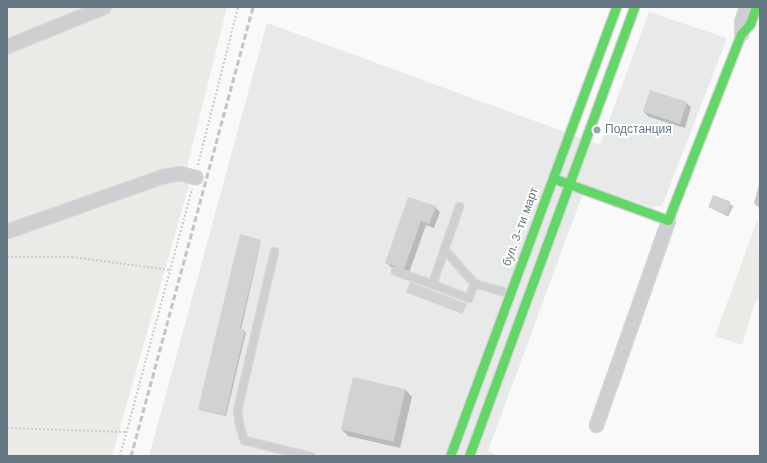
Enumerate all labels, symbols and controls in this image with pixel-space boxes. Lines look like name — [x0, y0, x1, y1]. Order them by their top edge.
place label: Подстанция — [605, 123, 672, 137]
marker: Подстанция — [592, 125, 602, 135]
street label: бул. 3-ти март — [500, 186, 542, 268]

